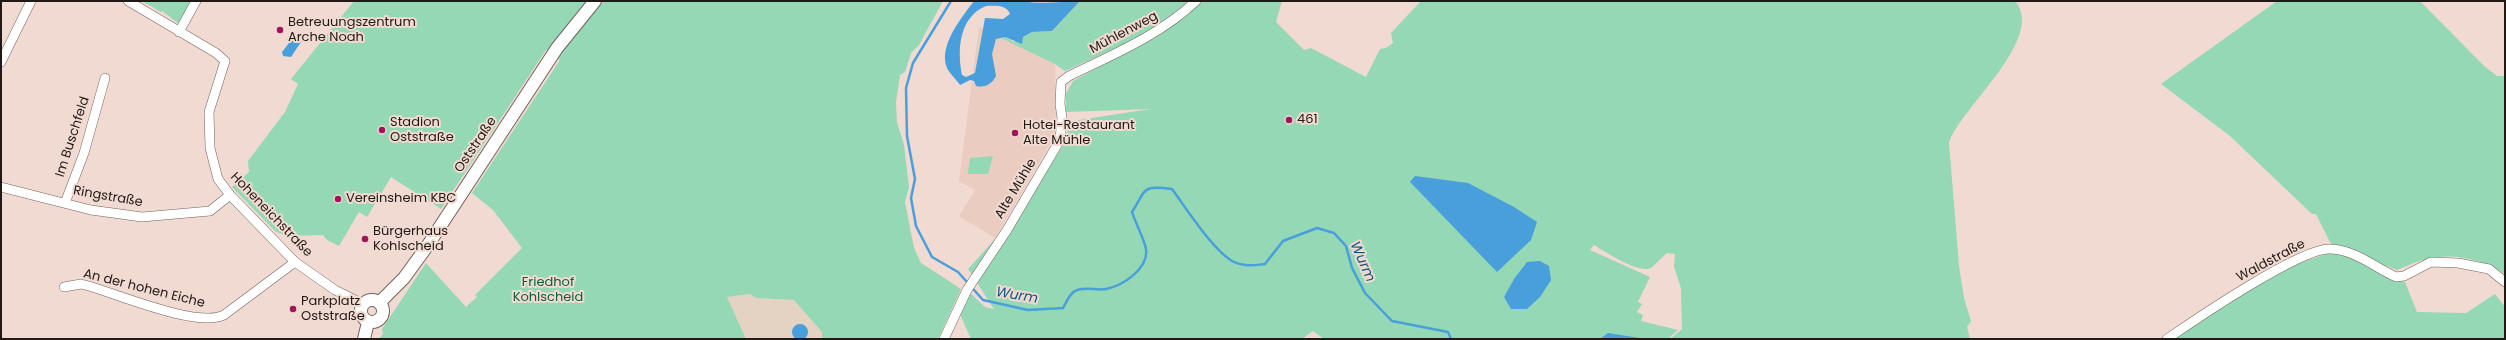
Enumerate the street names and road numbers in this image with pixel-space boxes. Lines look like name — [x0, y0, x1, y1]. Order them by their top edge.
street label: Mühlenweg — [1087, 9, 1161, 57]
street label: Im Buschfeld — [53, 95, 93, 179]
street label: Oststraße — [452, 114, 500, 176]
street label: Alte Mühle — [992, 156, 1040, 222]
street label: Hoheneichstraße — [227, 169, 315, 261]
street label: Ringstraße — [72, 183, 144, 211]
street label: Waldstraße — [2234, 236, 2308, 286]
street label: An der hohen Eiche — [82, 266, 206, 312]

